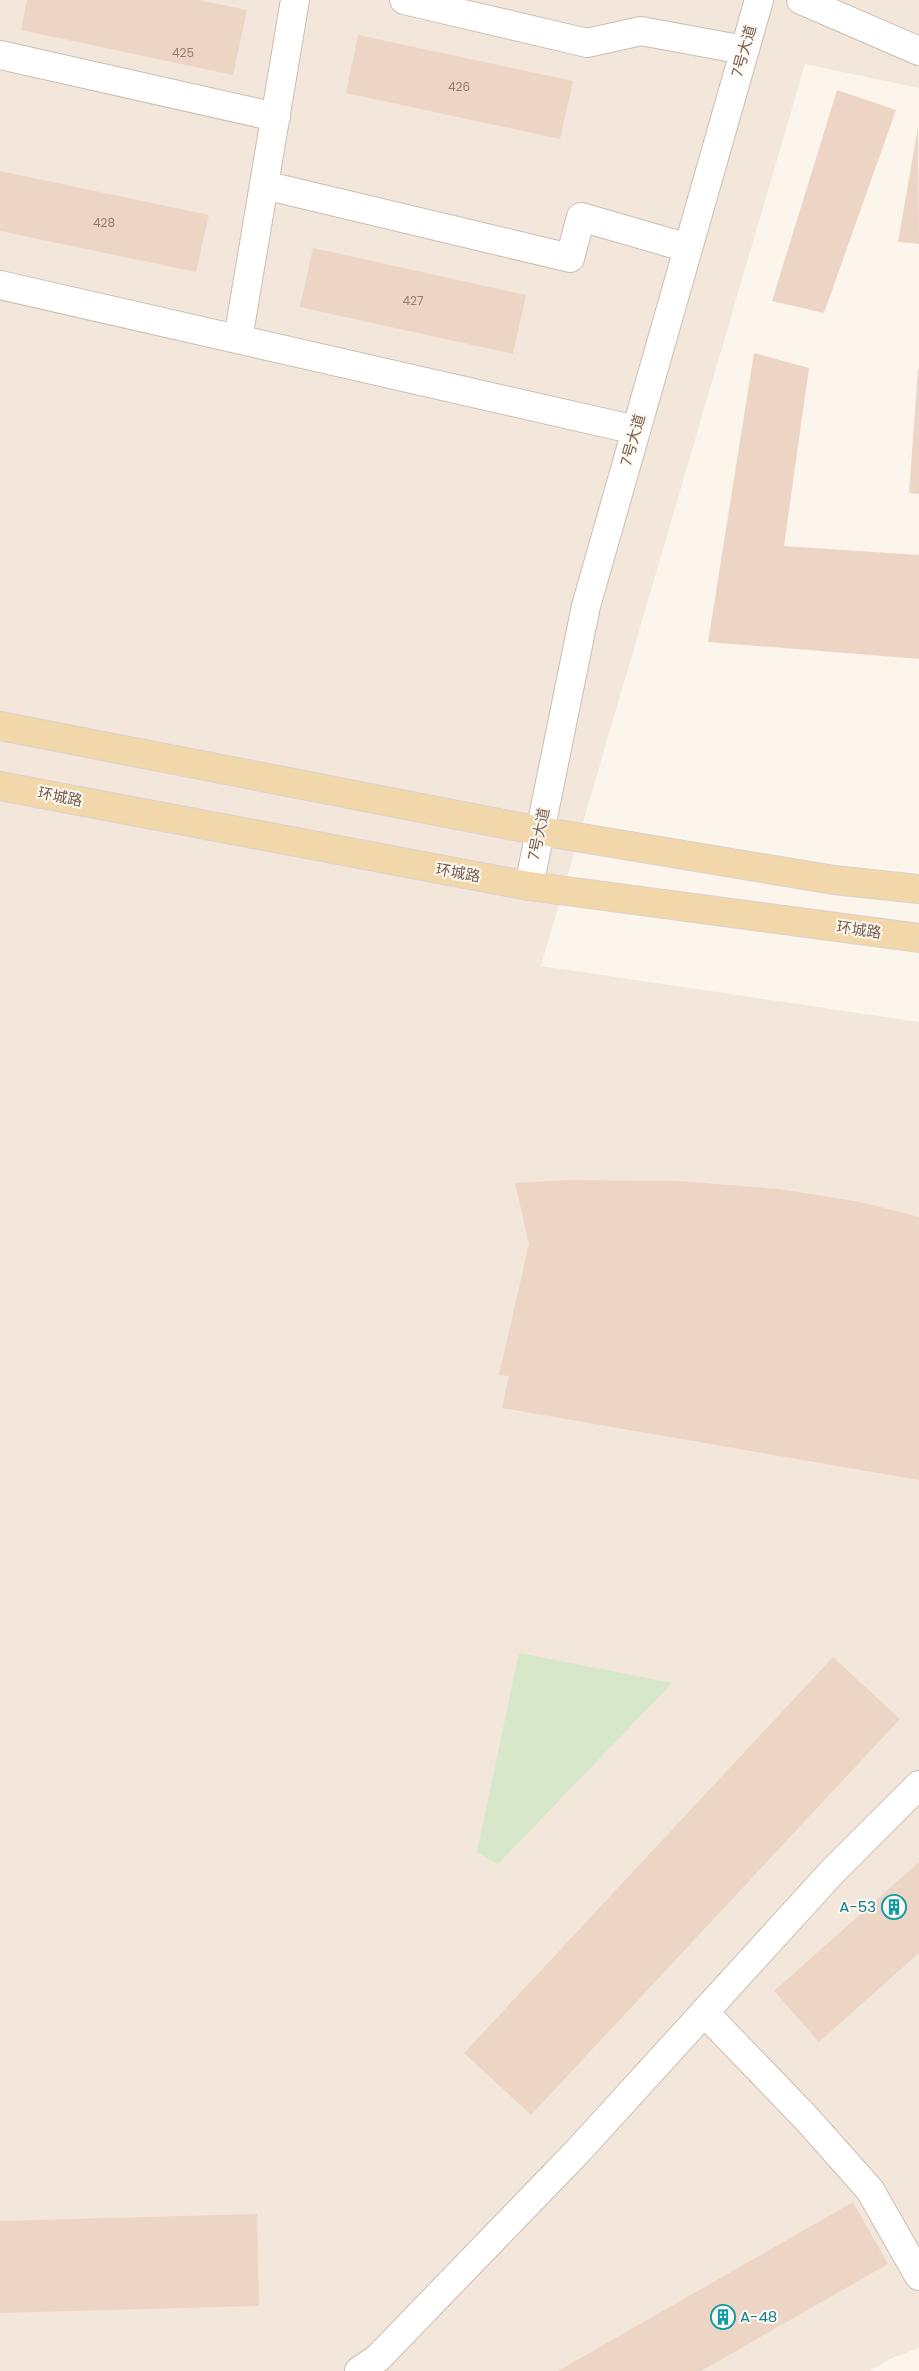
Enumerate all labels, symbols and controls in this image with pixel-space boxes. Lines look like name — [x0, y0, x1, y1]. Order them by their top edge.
street label: 7号大道 — [726, 22, 761, 79]
house number: 425 — [172, 44, 194, 61]
house number: 426 — [448, 78, 470, 95]
house number: 428 — [93, 214, 115, 231]
house number: 427 — [402, 292, 424, 309]
street label: 7号大道 — [615, 411, 650, 468]
street label: 环城路 — [36, 782, 84, 811]
street label: 7号大道 — [523, 806, 554, 862]
street label: 环城路 — [434, 858, 482, 887]
street label: 环城路 — [835, 916, 883, 943]
building icon: A-53 — [881, 1894, 907, 1920]
place label: A-53 — [839, 1896, 876, 1917]
building icon: A-48 — [710, 2304, 736, 2330]
place label: A-48 — [740, 2306, 777, 2327]

